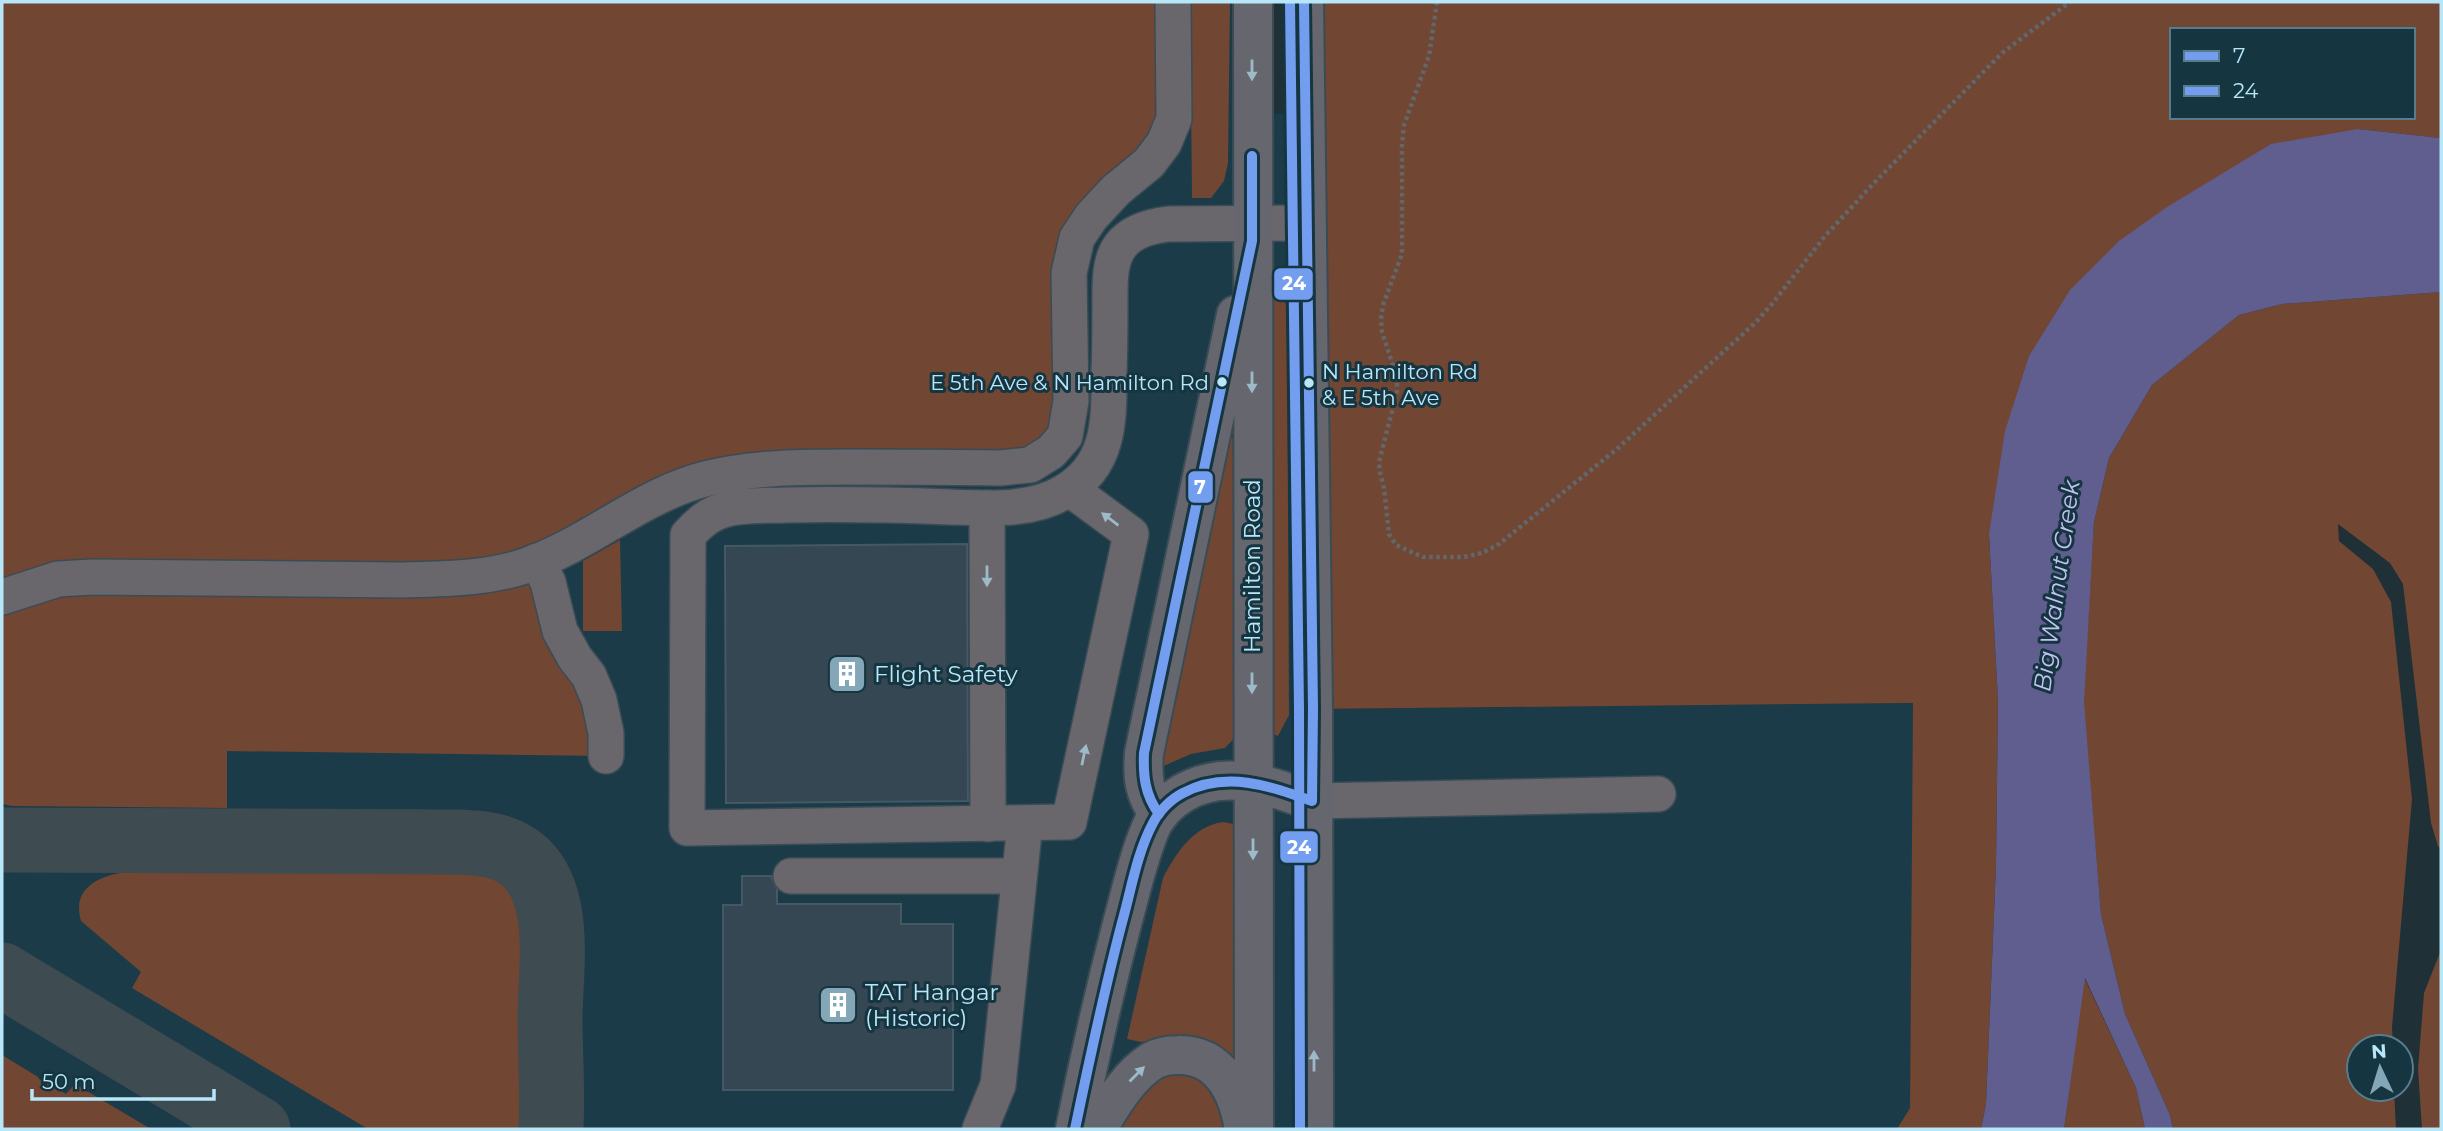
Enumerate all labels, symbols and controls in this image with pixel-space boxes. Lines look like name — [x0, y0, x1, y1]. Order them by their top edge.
legend — [2170, 28, 2415, 119]
text: 7 — [2233, 43, 2245, 68]
one-way arrow — [1246, 59, 1258, 81]
text: 24 — [2233, 78, 2258, 103]
line badge: 24 — [1273, 267, 1314, 301]
text: 24 — [1282, 272, 1306, 295]
place label: N Hamilton Rd & E 5th Ave — [1322, 359, 1478, 410]
place label: E 5th Ave & N Hamilton Rd — [930, 370, 1209, 395]
one-way arrow — [1246, 372, 1258, 394]
marker: E 5th Ave & N Hamilton Rd — [1215, 375, 1229, 389]
marker: N Hamilton Rd & E 5th Ave — [1302, 376, 1316, 390]
line badge: 7 — [1187, 470, 1214, 504]
text: 7 — [1194, 476, 1206, 499]
water label: Big Walnut Creek — [2027, 477, 2086, 693]
street label: Hamilton Road — [1238, 479, 1266, 653]
one-way arrow — [1101, 512, 1119, 526]
one-way arrow — [981, 566, 993, 588]
building icon: Flight Safety — [826, 653, 868, 695]
place label: Flight Safety — [874, 660, 1018, 688]
one-way arrow — [1246, 673, 1258, 695]
one-way arrow — [1078, 744, 1089, 766]
line badge: 24 — [1279, 830, 1319, 864]
text: 24 — [1287, 836, 1311, 859]
one-way arrow — [1247, 838, 1259, 860]
place label: TAT Hangar (Historic) — [865, 978, 999, 1032]
building icon: TAT Hangar (Historic) — [817, 984, 859, 1026]
north arrow — [2345, 1033, 2415, 1103]
text: N — [2370, 1040, 2387, 1064]
one-way arrow — [1308, 1050, 1320, 1072]
scale bar — [32, 1058, 214, 1102]
one-way arrow — [1128, 1067, 1145, 1083]
text: 50 m — [42, 1069, 96, 1094]

